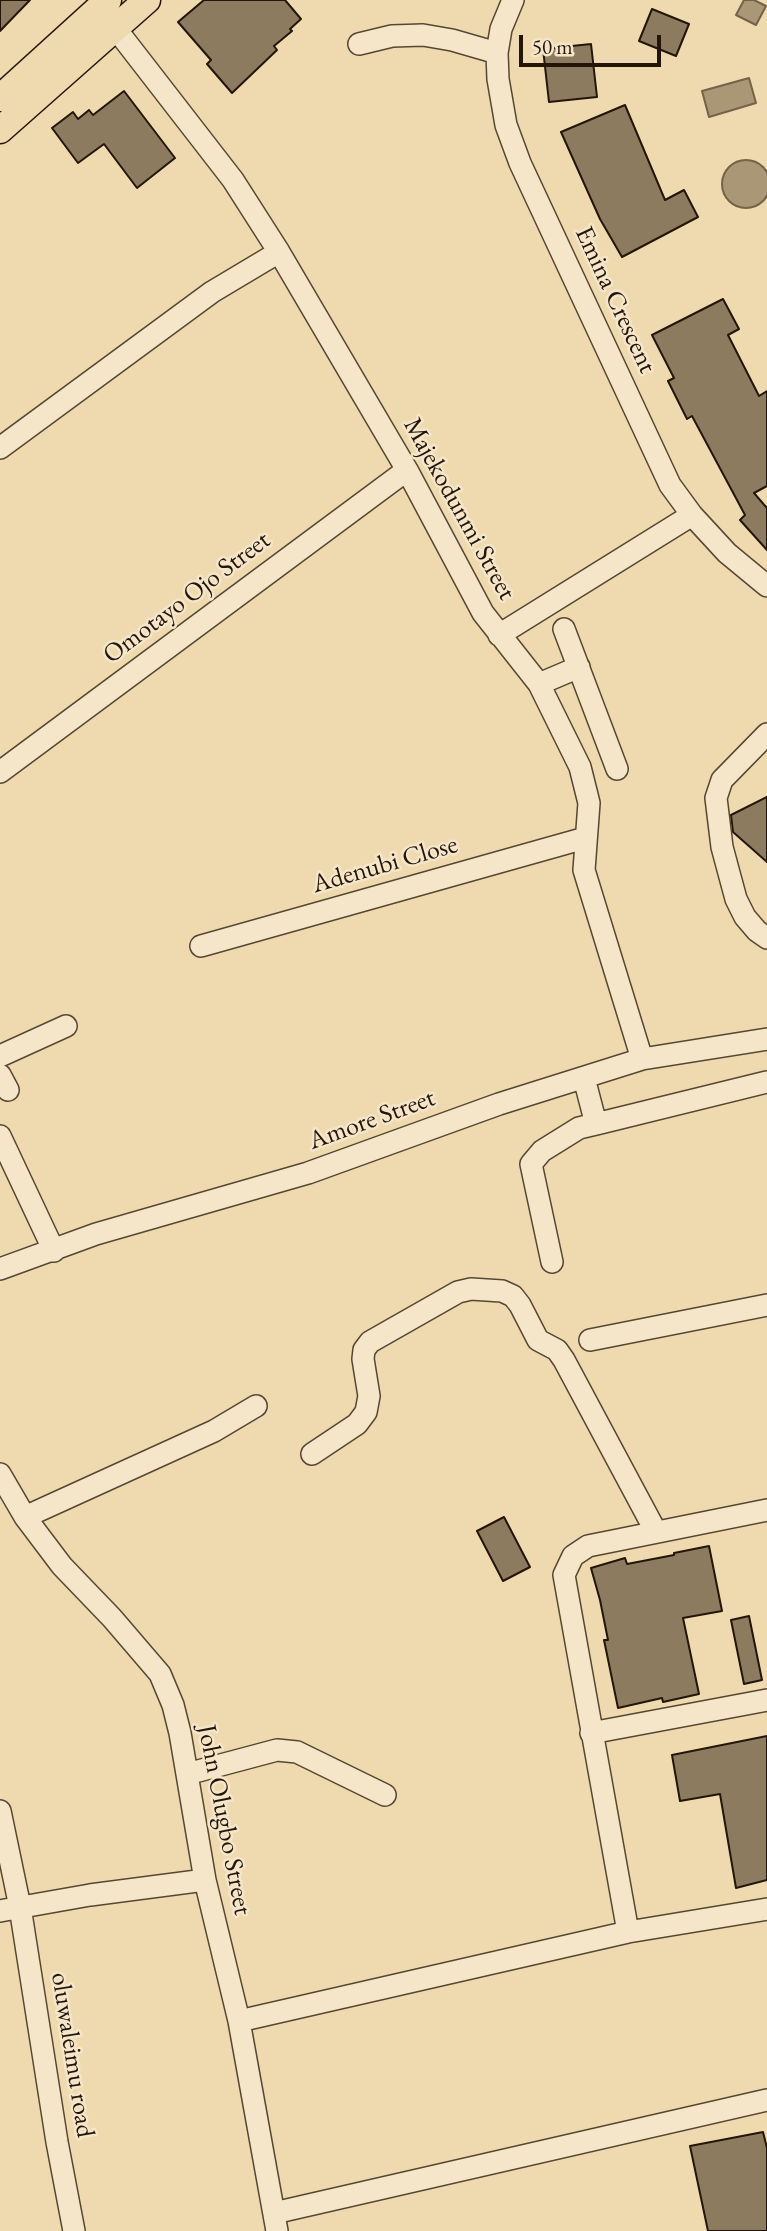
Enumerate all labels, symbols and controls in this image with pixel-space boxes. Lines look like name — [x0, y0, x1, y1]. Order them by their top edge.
scale bar — [522, 21, 664, 65]
text: 50 m — [532, 33, 573, 60]
street label: Emina Crescent — [567, 222, 663, 378]
street label: Majekodunmi Street — [396, 412, 522, 606]
street label: Omotayo Ojo Street — [97, 525, 277, 671]
street label: Adenubi Close — [309, 829, 461, 901]
street label: Amore Street — [305, 1083, 439, 1157]
street label: John Olugbo Street — [190, 1722, 258, 1918]
street label: oluwaleimu road — [44, 1970, 100, 2140]

